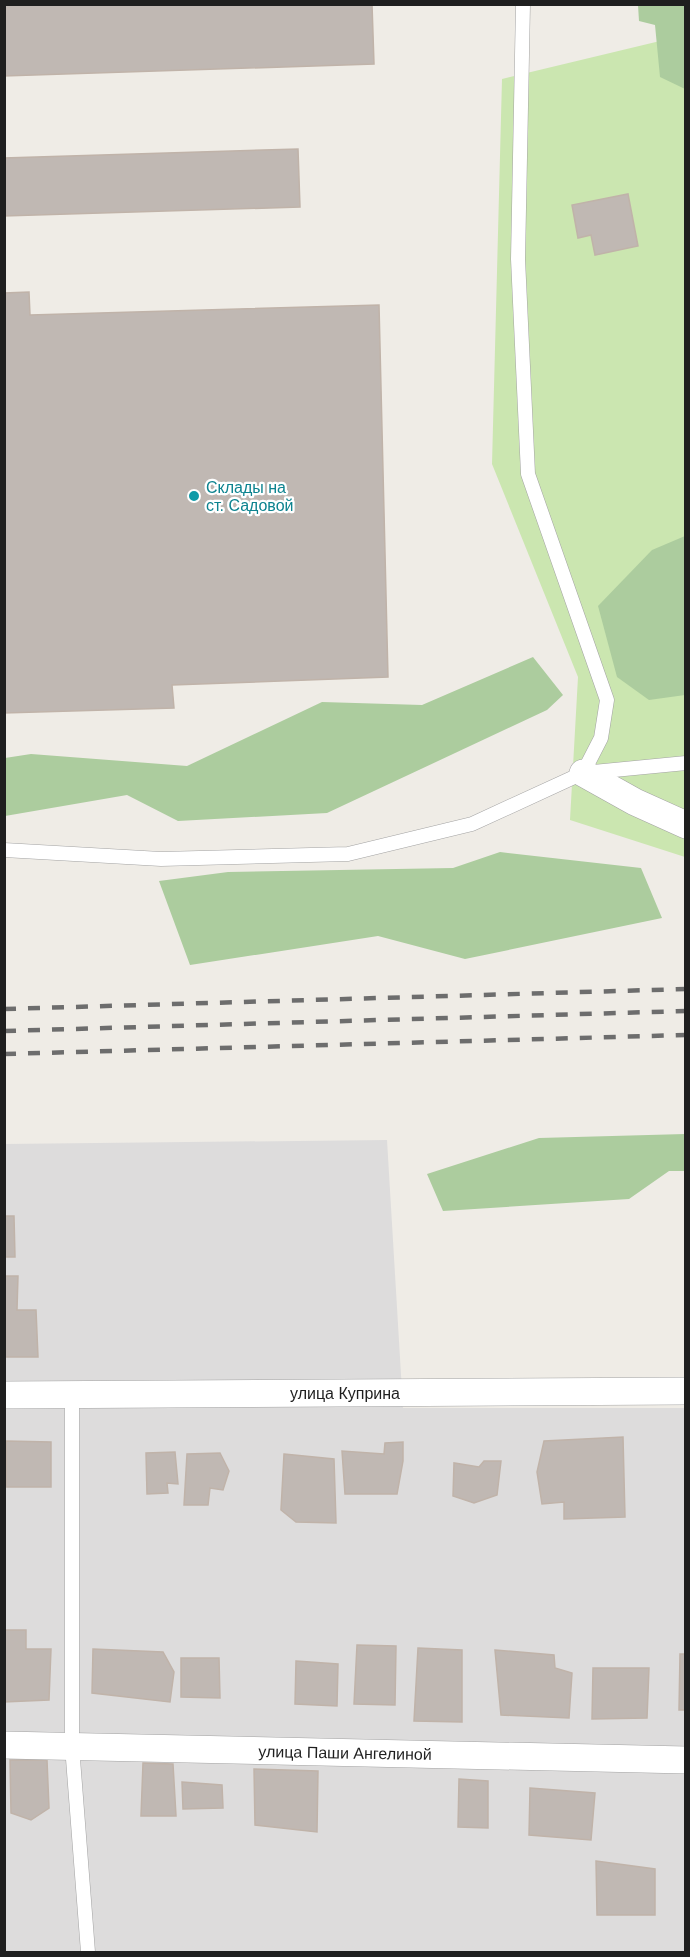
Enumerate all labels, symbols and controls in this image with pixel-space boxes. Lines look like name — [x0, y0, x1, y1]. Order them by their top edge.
place label: Склады на ст. Садовой — [206, 479, 293, 514]
marker: Склады на ст. Садовой — [187, 489, 201, 503]
street label: улица Куприна — [290, 1385, 400, 1402]
street label: улица Паши Ангелиной — [258, 1743, 432, 1763]

